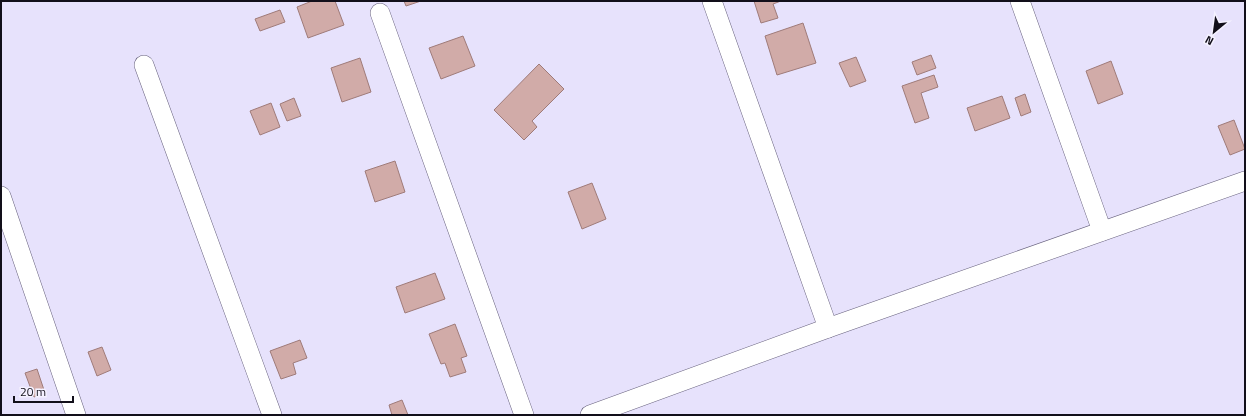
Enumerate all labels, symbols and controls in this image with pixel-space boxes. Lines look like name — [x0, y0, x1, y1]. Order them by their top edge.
north arrow — [1194, 12, 1234, 52]
text: N — [1202, 32, 1216, 50]
scale bar — [14, 378, 73, 404]
text: 20 m — [20, 382, 46, 401]

